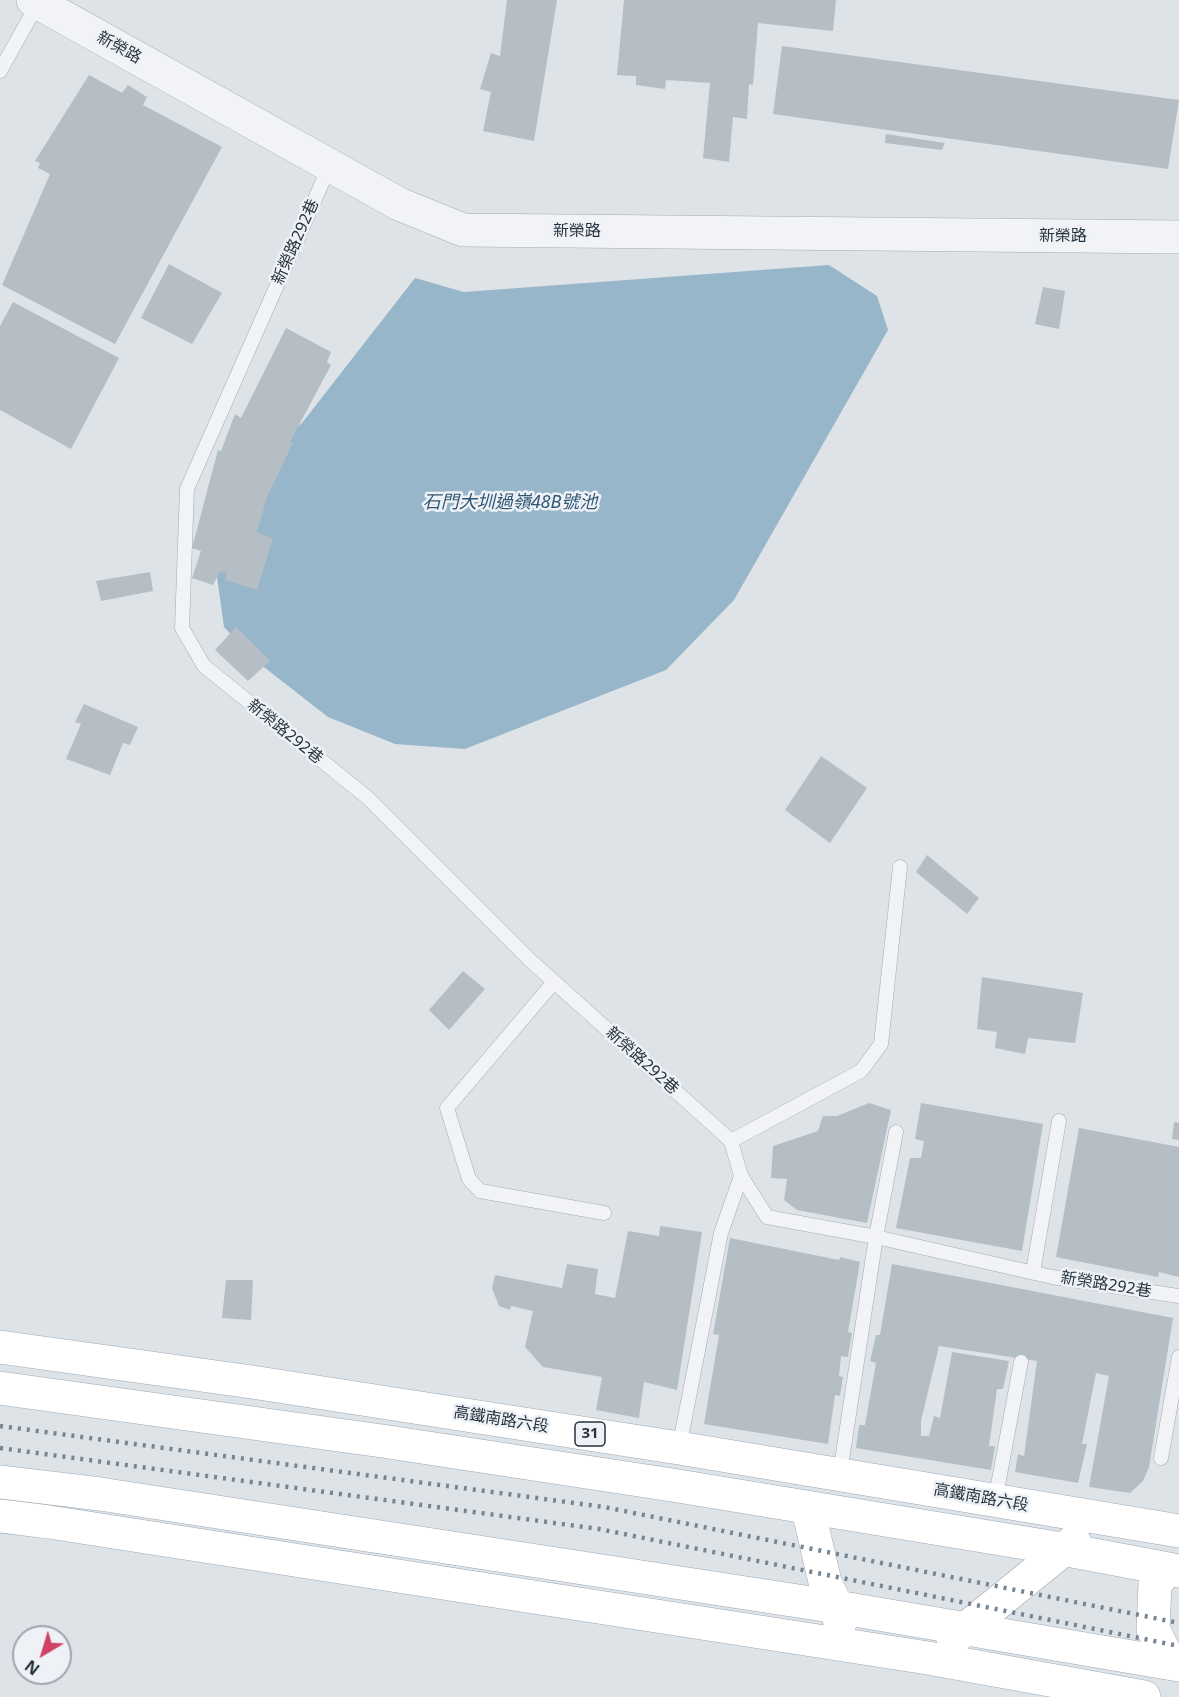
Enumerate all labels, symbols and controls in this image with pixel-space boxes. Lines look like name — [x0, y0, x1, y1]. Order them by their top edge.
street label: 新榮路 — [93, 28, 145, 68]
street label: 新榮路292巷 — [269, 196, 323, 288]
street label: 新榮路 — [553, 221, 601, 241]
street label: 新榮路 — [1039, 226, 1087, 246]
water label: 石門大圳過嶺48B號池 — [423, 492, 597, 514]
street label: 新榮路292巷 — [243, 696, 327, 768]
street label: 新榮路292巷 — [602, 1023, 682, 1099]
street label: 新榮路292巷 — [1059, 1268, 1153, 1302]
street label: 高鐵南路六段 — [452, 1403, 550, 1437]
road number: 31 — [575, 1422, 605, 1446]
street label: 高鐵南路六段 — [932, 1480, 1030, 1516]
north arrow — [12, 1625, 72, 1685]
text: N — [20, 1655, 44, 1680]

